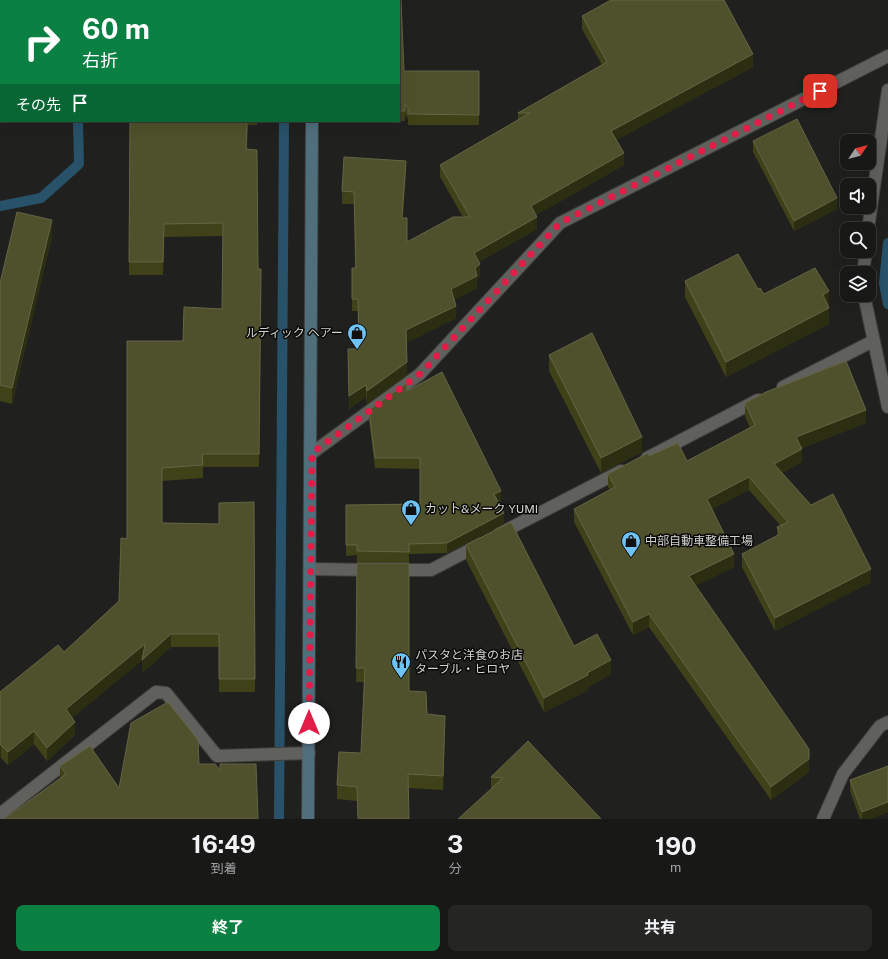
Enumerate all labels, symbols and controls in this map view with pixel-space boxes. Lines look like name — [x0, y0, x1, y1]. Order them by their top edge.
text: 60 m — [82, 12, 150, 45]
icon: right — [16, 16, 68, 68]
text: 右折 — [82, 50, 118, 71]
pin — [803, 74, 837, 108]
icon: arrive — [809, 80, 831, 102]
icon: arrive — [69, 92, 91, 114]
text: その先 — [16, 96, 61, 113]
north arrow — [840, 134, 876, 170]
map controls — [840, 134, 876, 302]
button: sound — [840, 178, 876, 214]
button: search — [840, 222, 876, 258]
button: layers — [840, 266, 876, 302]
shop icon: ルディック ヘアー — [346, 322, 368, 350]
place label: ルディック ヘアー — [246, 326, 343, 340]
shop icon: カット&メーク YUMI — [400, 498, 422, 526]
place label: カット&メーク YUMI — [425, 502, 538, 516]
shop icon: 中部自動車整備工場 — [620, 530, 642, 558]
place label: 中部自動車整備工場 — [645, 534, 753, 548]
place label: パスタと洋食のお店 ターブル・ヒロヤ — [415, 648, 523, 676]
restaurant icon: パスタと洋食のお店 ターブル・ヒロヤ — [390, 651, 412, 679]
position arrow — [288, 702, 330, 744]
text: 16:49 — [192, 830, 256, 858]
text: 3 — [447, 830, 463, 858]
text: 190 — [655, 832, 696, 860]
text: m — [670, 860, 681, 875]
text: 到着 — [211, 861, 237, 876]
text: 分 — [449, 861, 462, 876]
button: 終了 — [16, 905, 440, 951]
button: 共有 — [448, 905, 872, 951]

